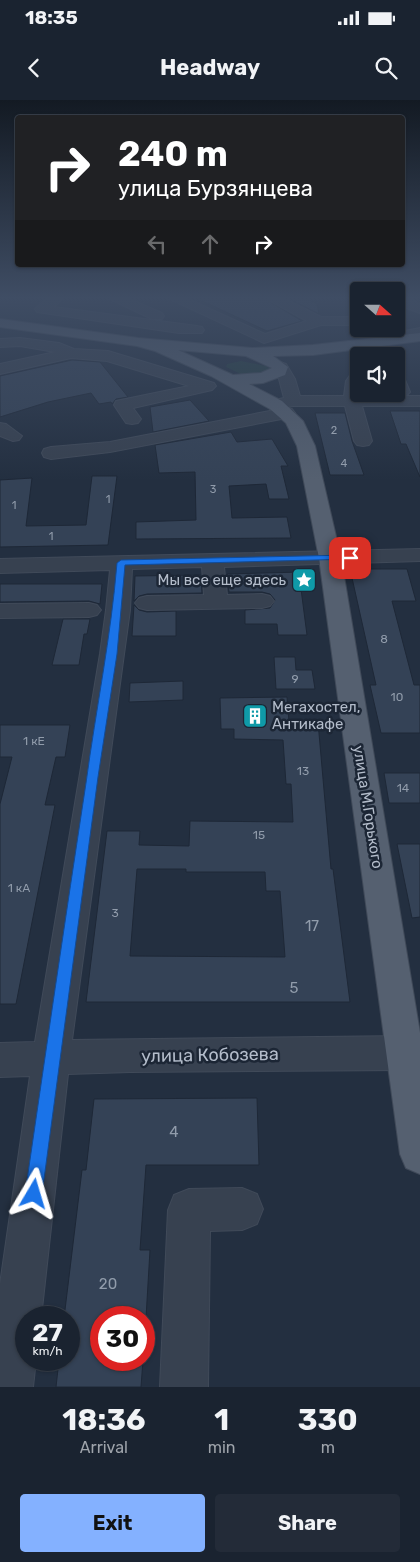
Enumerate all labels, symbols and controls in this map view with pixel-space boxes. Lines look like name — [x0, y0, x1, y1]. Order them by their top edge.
text: 18:35 — [25, 6, 78, 29]
icon: back — [20, 54, 48, 82]
text: Headway — [160, 54, 260, 81]
icon: search — [372, 54, 400, 82]
text: 240 m — [118, 133, 228, 175]
icon: right — [35, 135, 100, 200]
text: улица Бурзянцева — [118, 175, 313, 202]
icon: left — [143, 230, 171, 258]
icon: ahead — [196, 230, 224, 258]
icon: right — [249, 230, 277, 258]
north arrow — [350, 282, 405, 338]
map controls — [350, 282, 405, 402]
button: sound — [350, 347, 405, 402]
house number: 2 — [331, 424, 337, 437]
house number: 4 — [341, 457, 348, 470]
house number: 3 — [210, 483, 217, 496]
house number: 1 — [106, 493, 110, 506]
house number: 1 — [12, 499, 16, 512]
house number: 1 — [49, 530, 53, 543]
pin — [329, 537, 371, 579]
icon: arrive — [336, 544, 364, 572]
place icon: Мы все еще здесь — [291, 567, 317, 593]
place label: Мы все еще здесь — [157, 571, 286, 589]
house number: 8 — [380, 632, 388, 646]
house number: 9 — [291, 672, 299, 686]
house number: 10 — [391, 690, 403, 704]
place label: Мегахостел, Антикафе — [272, 698, 360, 733]
building icon: Мегахостел, Антикафе — [242, 703, 268, 729]
house number: 1 кE — [23, 734, 45, 748]
street label: улица М.Горького — [349, 744, 387, 870]
house number: 13 — [297, 764, 309, 778]
house number: 14 — [397, 781, 410, 795]
house number: 15 — [253, 828, 265, 842]
house number: 1 кA — [8, 881, 30, 895]
house number: 3 — [111, 906, 119, 920]
house number: 17 — [305, 917, 319, 935]
house number: 5 — [290, 979, 299, 997]
street label: улица Кобозева — [141, 1043, 279, 1067]
house number: 4 — [169, 1123, 179, 1141]
position arrow — [7, 1167, 59, 1219]
house number: 20 — [99, 1275, 117, 1293]
speed limit sign: 30 — [90, 1306, 155, 1371]
text: 27 — [32, 1318, 63, 1347]
text: km/h — [33, 1344, 62, 1358]
text: 18:36 — [62, 1402, 146, 1438]
text: 1 — [214, 1402, 229, 1438]
text: 330 — [298, 1402, 358, 1438]
text: Arrival — [80, 1438, 128, 1457]
text: min — [208, 1438, 236, 1457]
text: m — [321, 1438, 335, 1457]
button: Exit — [20, 1494, 205, 1552]
button: Share — [215, 1494, 400, 1552]

